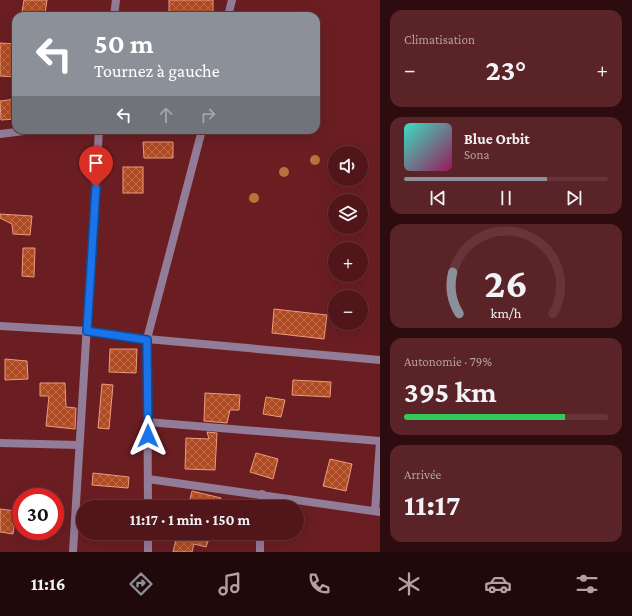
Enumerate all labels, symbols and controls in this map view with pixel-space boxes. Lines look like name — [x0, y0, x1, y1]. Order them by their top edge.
icon: left — [28, 28, 80, 80]
text: 50 m — [94, 28, 154, 59]
text: Climatisation — [404, 32, 475, 47]
text: 23° — [485, 53, 527, 86]
text: − — [404, 57, 416, 82]
text: + — [596, 57, 608, 82]
text: Tournez à gauche — [94, 61, 220, 81]
icon: left — [113, 104, 135, 126]
icon: ahead — [155, 104, 177, 126]
icon: right — [197, 104, 219, 126]
text: Blue Orbit — [464, 131, 530, 147]
pin — [79, 146, 113, 187]
map controls — [328, 146, 368, 330]
button: sound — [328, 146, 368, 186]
text: Sona — [464, 147, 490, 162]
icon: arrive — [85, 152, 107, 174]
icon: previous — [427, 187, 449, 209]
icon: pause — [495, 187, 517, 209]
icon: next — [563, 187, 585, 209]
button: layers — [328, 194, 368, 234]
button: + — [328, 242, 368, 282]
text: 26 — [484, 260, 528, 306]
button: − — [328, 290, 368, 330]
text: km/h — [491, 305, 522, 321]
text: Autonomie · 79% — [404, 354, 492, 369]
text: 395 km — [404, 375, 497, 408]
position arrow — [127, 415, 169, 457]
text: Arrivée — [404, 467, 441, 482]
speed limit sign: 30 — [12, 488, 64, 540]
text: 11:17 — [404, 488, 461, 521]
text: 11:17 · 1 min · 150 m — [130, 512, 250, 528]
icon: directions — [127, 570, 155, 598]
icon: music — [216, 570, 244, 598]
icon: phone — [305, 570, 333, 598]
icon: climate — [395, 570, 423, 598]
icon: car — [484, 570, 512, 598]
icon: filters — [573, 570, 601, 598]
text: 11:16 — [31, 574, 66, 594]

